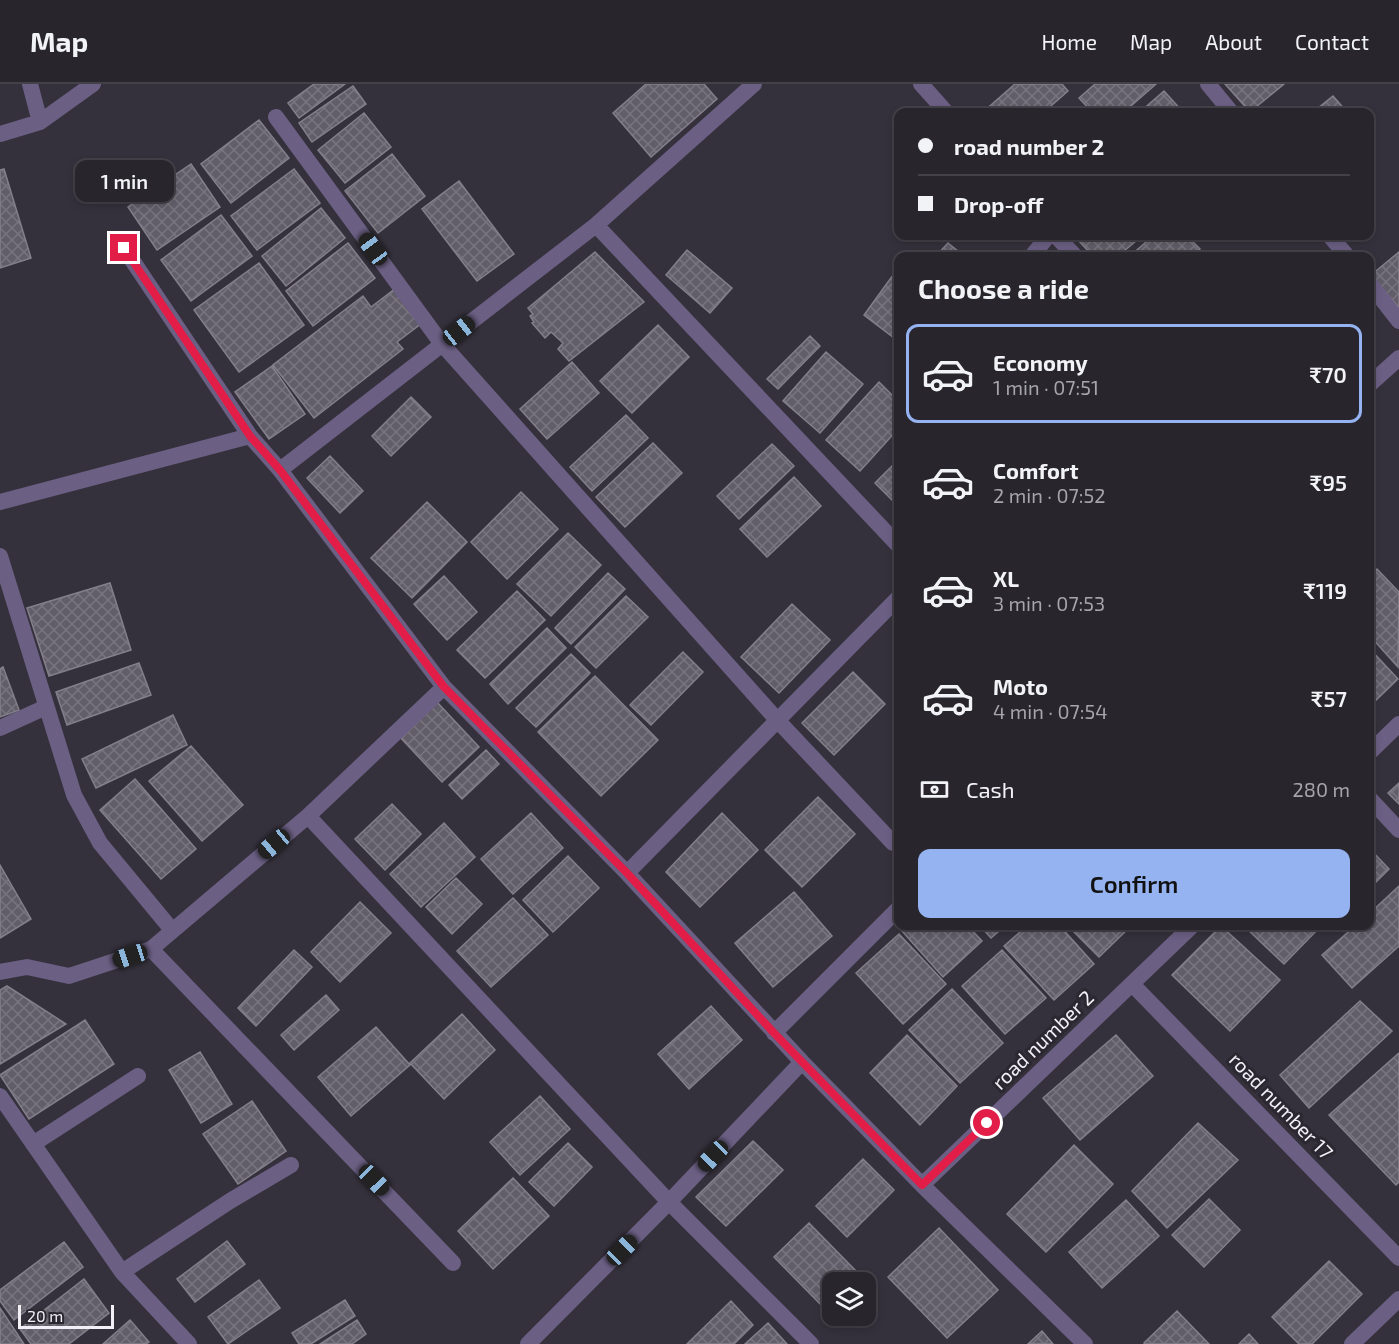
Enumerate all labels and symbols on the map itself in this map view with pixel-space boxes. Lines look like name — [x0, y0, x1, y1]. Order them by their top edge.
callout: 1 min — [74, 161, 174, 203]
car — [355, 229, 391, 269]
route end — [110, 234, 137, 261]
car — [439, 313, 479, 349]
car — [254, 826, 294, 862]
car — [110, 942, 150, 970]
street label: road number 2 — [986, 985, 1098, 1094]
street label: road number 17 — [1225, 1047, 1339, 1164]
route start — [973, 1109, 1000, 1136]
car — [694, 1137, 732, 1175]
car — [355, 1161, 393, 1199]
car — [603, 1231, 641, 1269]
scale bar — [18, 1302, 114, 1330]

